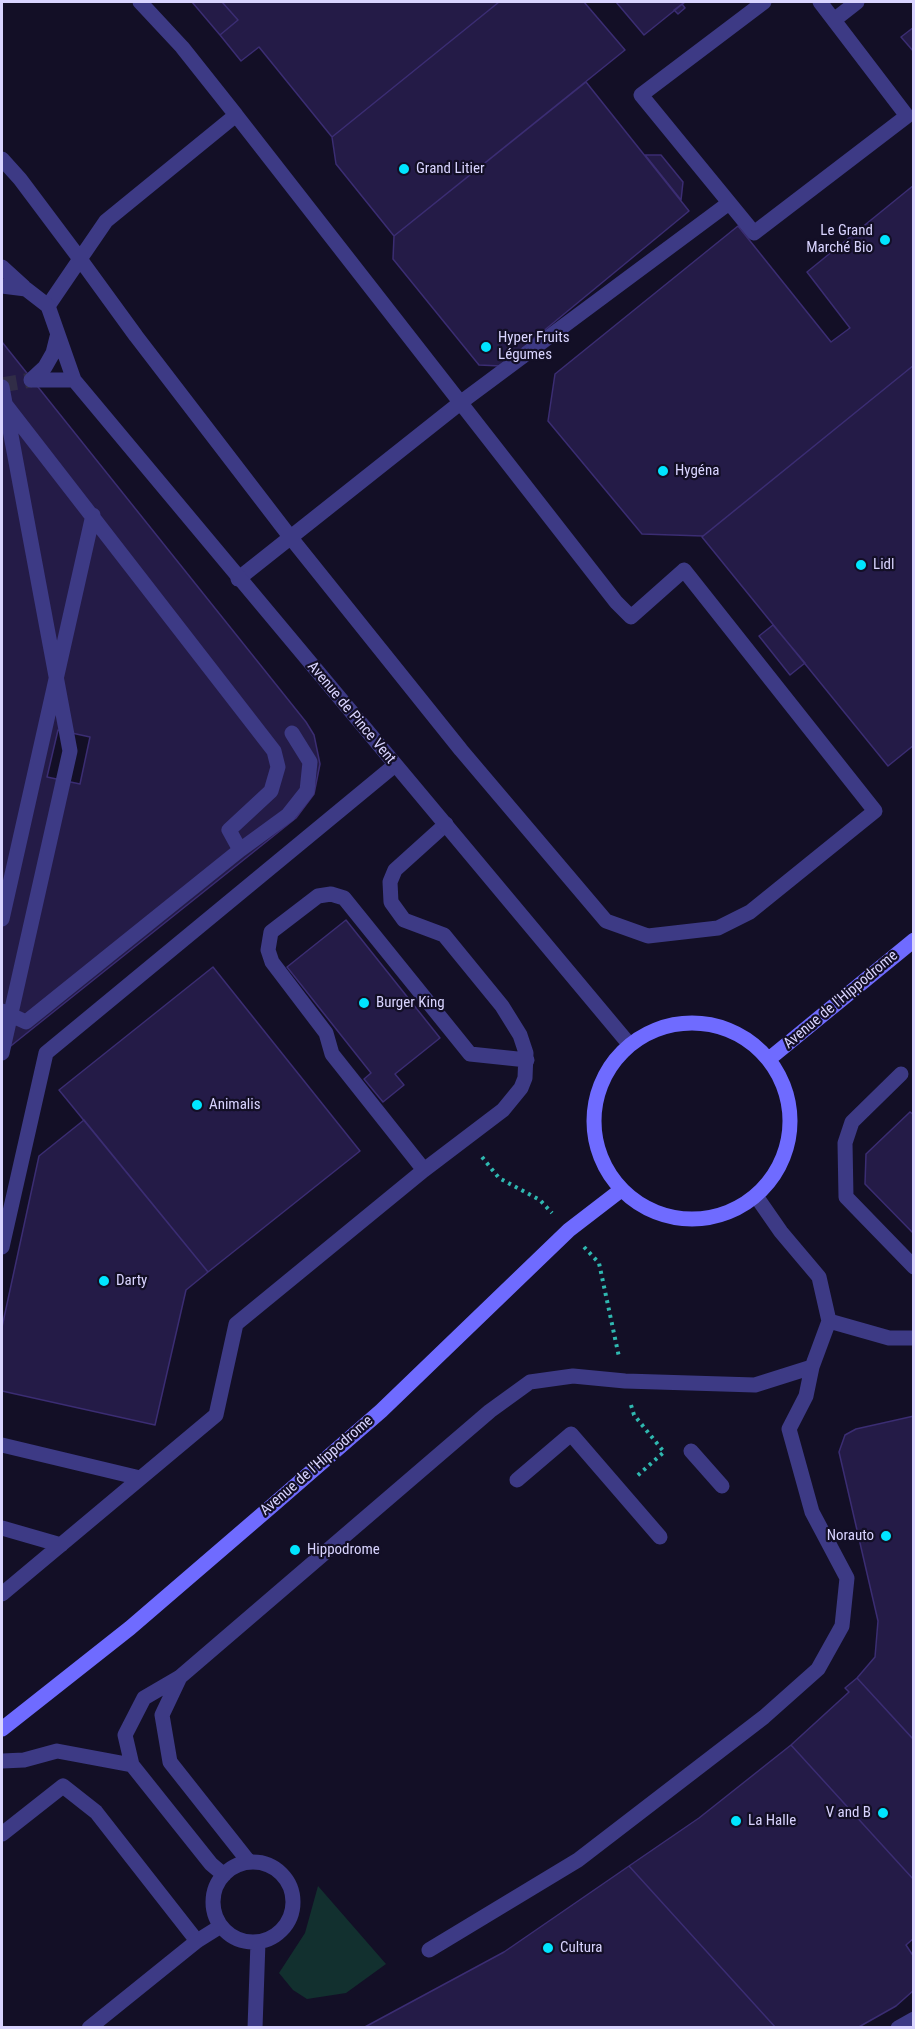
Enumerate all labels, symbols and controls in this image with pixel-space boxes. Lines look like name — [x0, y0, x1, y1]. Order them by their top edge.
place label: Grand Litier — [416, 160, 485, 178]
marker: Grand Litier — [397, 162, 411, 176]
place label: Le Grand Marché Bio — [806, 222, 873, 257]
marker: Le Grand Marché Bio — [878, 233, 892, 247]
place label: Hyper Fruits Légumes — [498, 329, 570, 364]
marker: Hyper Fruits Légumes — [479, 340, 493, 354]
place label: Hygéna — [675, 462, 719, 480]
marker: Hygéna — [656, 464, 670, 478]
place label: Lidl — [873, 556, 894, 574]
marker: Lidl — [854, 558, 868, 572]
street label: Avenue de Pince Vent — [303, 658, 399, 768]
street label: Avenue de l'Hippodrome — [780, 947, 902, 1053]
place label: Burger King — [376, 994, 445, 1012]
marker: Burger King — [357, 996, 371, 1010]
place label: Animalis — [209, 1096, 261, 1114]
marker: Animalis — [190, 1098, 204, 1112]
place label: Darty — [116, 1272, 147, 1290]
marker: Darty — [97, 1274, 111, 1288]
street label: Avenue de l'Hippodrome — [257, 1412, 377, 1520]
place label: Norauto — [827, 1527, 874, 1545]
marker: Norauto — [879, 1529, 893, 1543]
place label: Hippodrome — [307, 1541, 380, 1559]
marker: Hippodrome — [288, 1543, 302, 1557]
place label: V and B — [826, 1804, 871, 1822]
marker: V and B — [876, 1806, 890, 1820]
place label: La Halle — [748, 1812, 796, 1830]
marker: La Halle — [729, 1814, 743, 1828]
place label: Cultura — [560, 1939, 602, 1957]
marker: Cultura — [541, 1941, 555, 1955]

